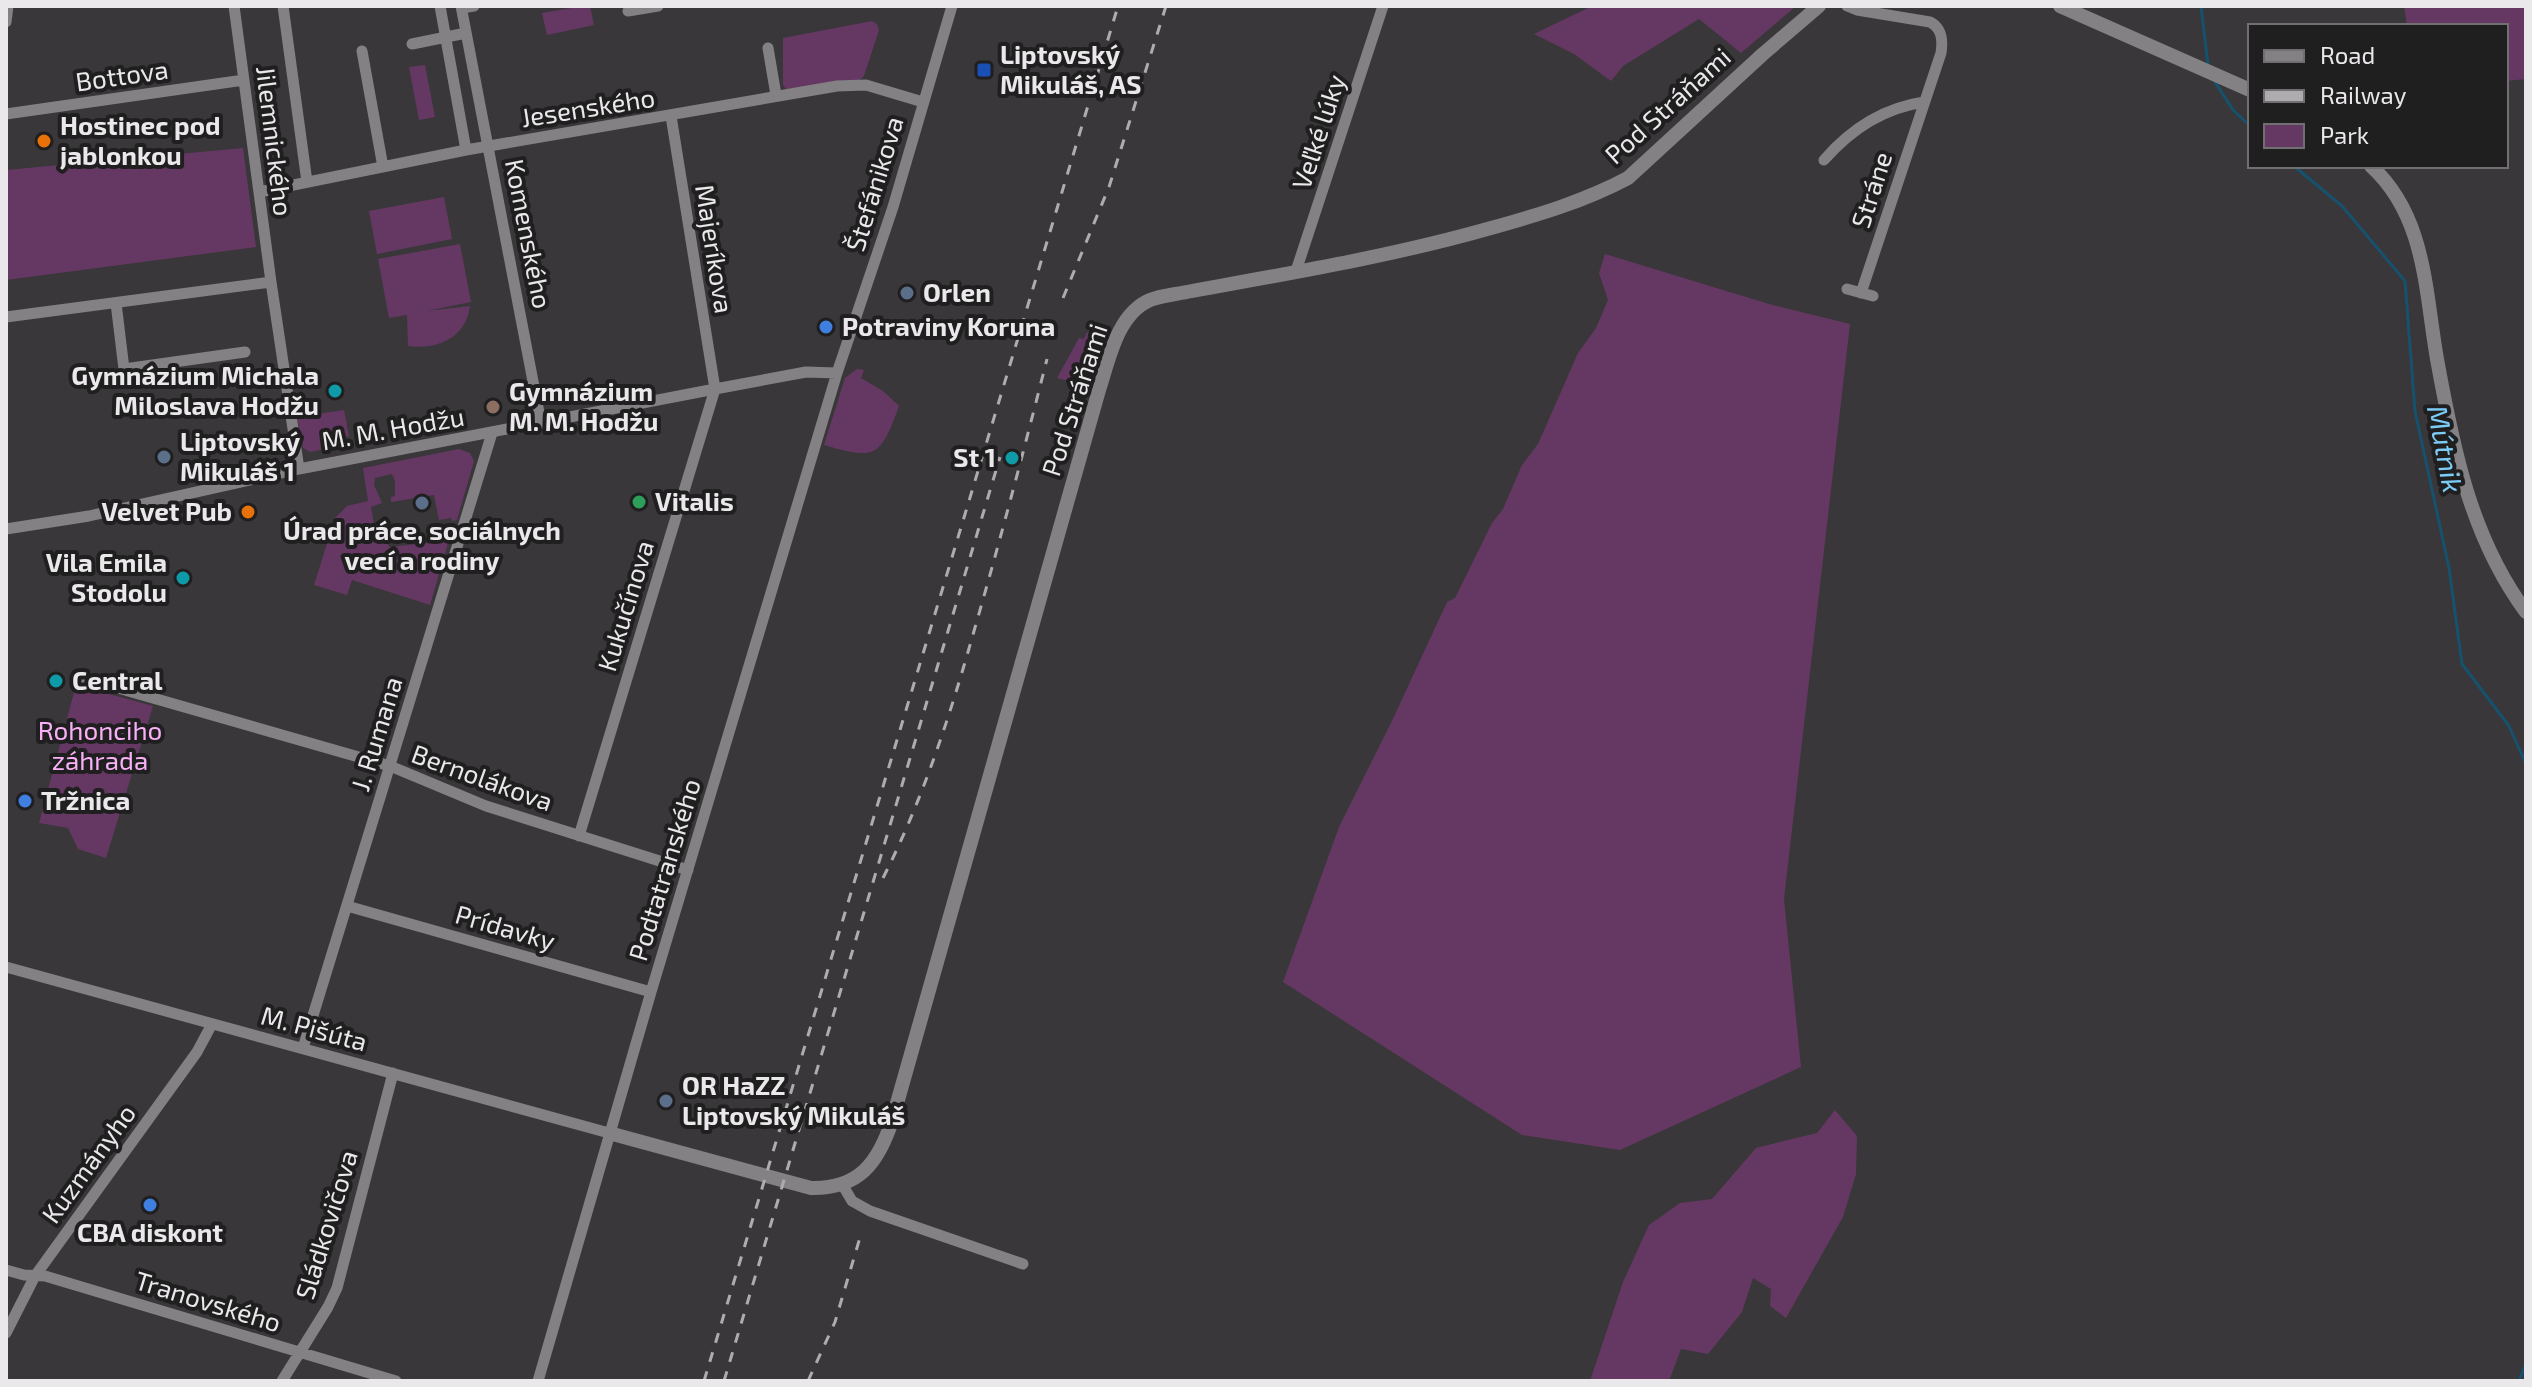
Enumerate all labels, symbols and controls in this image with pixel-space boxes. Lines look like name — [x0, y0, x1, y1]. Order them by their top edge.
legend — [2248, 24, 2508, 168]
place label: Liptovský Mikuláš, AS — [1000, 38, 1142, 99]
street label: Pod Stráňami — [1598, 40, 1736, 169]
text: Road — [2320, 40, 2375, 69]
street label: Bottova — [73, 53, 170, 96]
marker: Liptovský Mikuláš, AS — [975, 61, 993, 79]
street label: Jilemnického — [251, 64, 300, 217]
street label: Veľké lúky — [1284, 70, 1351, 193]
text: Railway — [2320, 80, 2407, 109]
street label: Jesenského — [519, 81, 657, 132]
place label: Hostinec pod jablonkou — [60, 109, 221, 170]
street label: Štefánikova — [838, 112, 909, 255]
text: Park — [2320, 120, 2369, 149]
marker: Hostinec pod jablonkou — [35, 132, 53, 150]
street label: Stráne — [1844, 148, 1897, 231]
street label: Komenského — [500, 156, 559, 311]
street label: Majeríkova — [690, 182, 741, 315]
place label: Orlen — [923, 276, 991, 307]
marker: Orlen — [898, 284, 916, 302]
place label: Potraviny Koruna — [842, 310, 1055, 342]
marker: Potraviny Koruna — [817, 318, 835, 336]
street label: Pod Stráňami — [1034, 319, 1113, 480]
place label: Gymnázium Michala Miloslava Hodžu — [71, 359, 319, 420]
place label: Gymnázium M. M. Hodžu — [509, 375, 658, 436]
marker: Gymnázium Michala Miloslava Hodžu — [326, 382, 344, 400]
marker: Gymnázium M. M. Hodžu — [484, 398, 502, 416]
street label: M. M. Hodžu — [319, 400, 466, 455]
water label: Mútnik — [2421, 402, 2471, 496]
place label: Liptovský Mikuláš 1 — [180, 425, 300, 486]
place label: St 1 — [953, 441, 996, 472]
marker: Liptovský Mikuláš 1 — [155, 448, 173, 466]
marker: St 1 — [1003, 449, 1021, 467]
place label: Vitalis — [655, 485, 734, 516]
marker: Vitalis — [630, 493, 648, 511]
marker: Úrad práce, sociálnych vecí a rodiny — [413, 494, 431, 512]
place label: Velvet Pub — [101, 495, 232, 526]
marker: Velvet Pub — [239, 503, 257, 521]
place label: Úrad práce, sociálnych vecí a rodiny — [283, 514, 561, 576]
street label: Kukučínova — [590, 536, 659, 675]
place label: Vila Emila Stodolu — [46, 546, 167, 607]
marker: Vila Emila Stodolu — [174, 569, 192, 587]
place label: Central — [72, 664, 163, 695]
marker: Central — [47, 672, 65, 690]
street label: J. Rumana — [344, 673, 408, 794]
park label: Rohonciho záhrada — [38, 714, 162, 775]
street label: Bernolákova — [408, 737, 557, 816]
street label: Podtatranského — [621, 775, 706, 964]
place label: Tržnica — [41, 784, 130, 815]
marker: Tržnica — [16, 792, 34, 810]
street label: Prídavky — [452, 898, 559, 956]
street label: M. Pišúta — [258, 999, 371, 1057]
place label: OR HaZZ Liptovský Mikuláš — [682, 1069, 905, 1131]
marker: OR HaZZ Liptovský Mikuláš — [657, 1092, 675, 1110]
street label: Kuzmányho — [34, 1098, 141, 1229]
street label: Sládkovičova — [288, 1146, 363, 1303]
marker: CBA diskont — [141, 1196, 159, 1214]
place label: CBA diskont — [77, 1216, 223, 1247]
street label: Tranovského — [132, 1264, 285, 1337]

